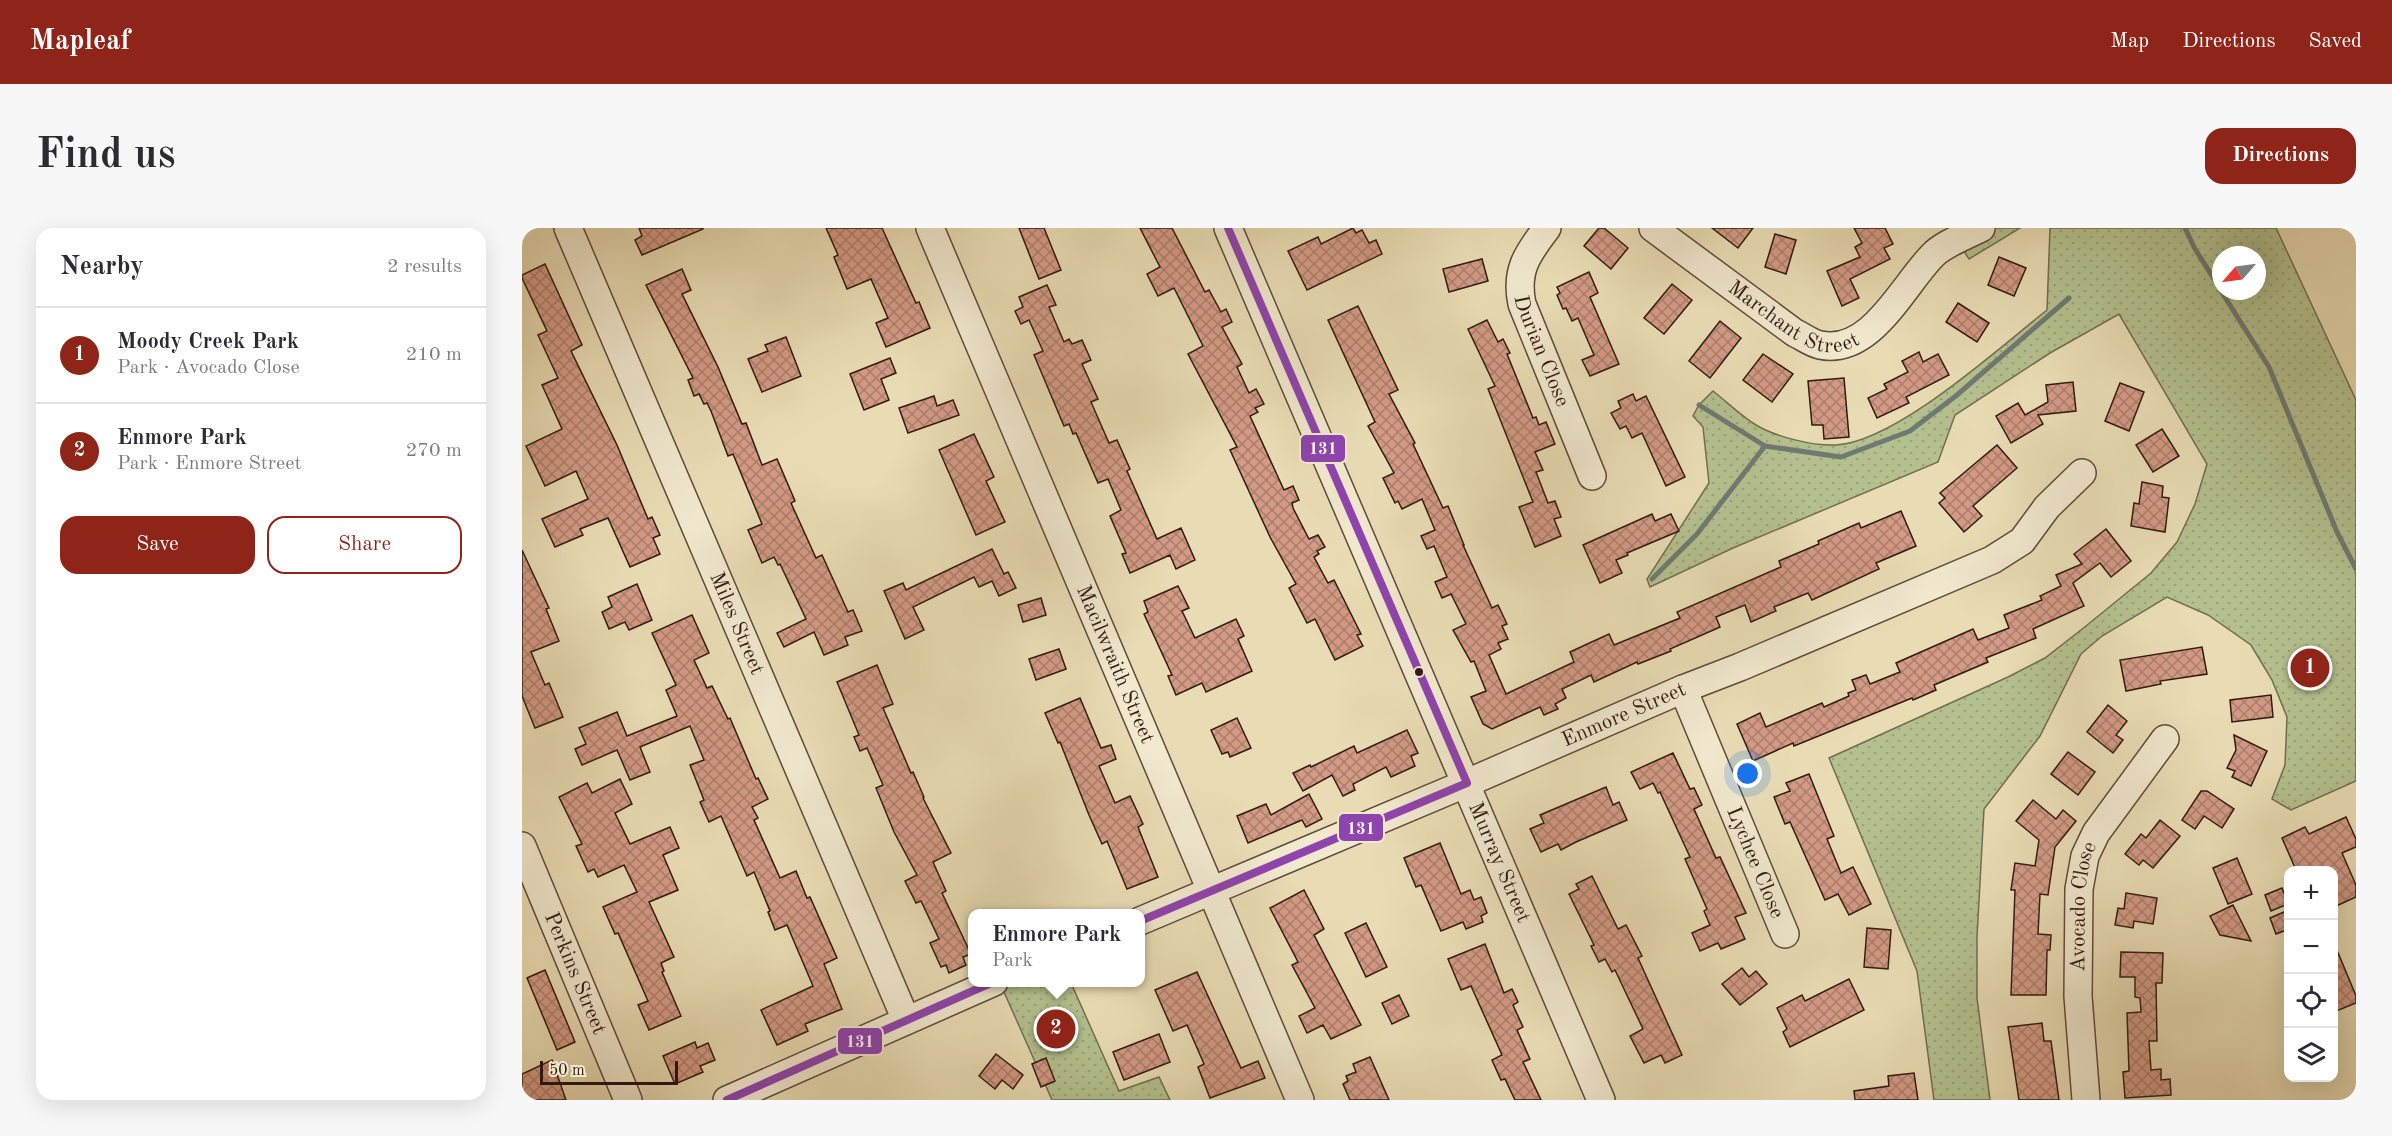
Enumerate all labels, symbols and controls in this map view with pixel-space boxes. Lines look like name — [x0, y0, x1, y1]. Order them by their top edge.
text: Mapleaf — [30, 28, 130, 56]
text: Map — [2110, 31, 2149, 52]
text: Directions — [2182, 31, 2276, 52]
text: Saved — [2309, 31, 2362, 52]
button: Directions — [2205, 128, 2356, 184]
text: Find us — [36, 135, 175, 177]
north arrow — [2212, 246, 2266, 300]
text: Nearby — [60, 254, 144, 280]
text: 2 results — [387, 257, 462, 277]
street label: Marchant Street — [1724, 277, 1863, 357]
street label: Durian Close — [1510, 293, 1573, 410]
text: Moody Creek Park — [117, 331, 299, 353]
text: 1 — [74, 345, 85, 365]
text: 210 m — [406, 345, 462, 365]
text: Park · Avocado Close — [117, 358, 300, 378]
text: Enmore Park — [117, 427, 247, 449]
line badge: 131 — [1300, 434, 1346, 463]
text: 2 — [74, 441, 85, 461]
text: 270 m — [406, 441, 462, 461]
text: 131 — [1309, 442, 1337, 458]
text: Park · Enmore Street — [117, 454, 301, 474]
button: Save — [60, 516, 255, 574]
button: Share — [267, 516, 462, 574]
street label: Miles Street — [706, 569, 768, 678]
street label: Macilwraith Street — [1072, 582, 1158, 747]
pin: 1 — [2290, 646, 2330, 690]
unlabelled marker — [1413, 666, 1425, 678]
street label: Enmore Street — [1559, 679, 1689, 751]
your location — [1733, 759, 1762, 788]
street label: Murray Street — [1464, 799, 1534, 926]
street label: Lychee Close — [1723, 804, 1788, 922]
line badge: 131 — [1338, 813, 1384, 842]
text: 131 — [1347, 822, 1375, 838]
street label: Avocado Close — [2068, 838, 2101, 972]
map controls — [2284, 866, 2338, 1082]
button: + — [2284, 866, 2338, 920]
street label: Perkins Street — [540, 909, 610, 1037]
popup — [968, 909, 1145, 987]
button: − — [2284, 920, 2338, 974]
text: Enmore Park — [992, 924, 1121, 946]
text: Park — [992, 951, 1033, 971]
button: locate — [2284, 974, 2338, 1028]
pin: 2 — [1036, 1006, 1076, 1052]
line badge: 131 — [837, 1027, 883, 1055]
button: layers — [2284, 1028, 2338, 1082]
text: 131 — [846, 1035, 874, 1051]
scale bar — [540, 1058, 678, 1086]
text: 50 m — [549, 1063, 585, 1079]

